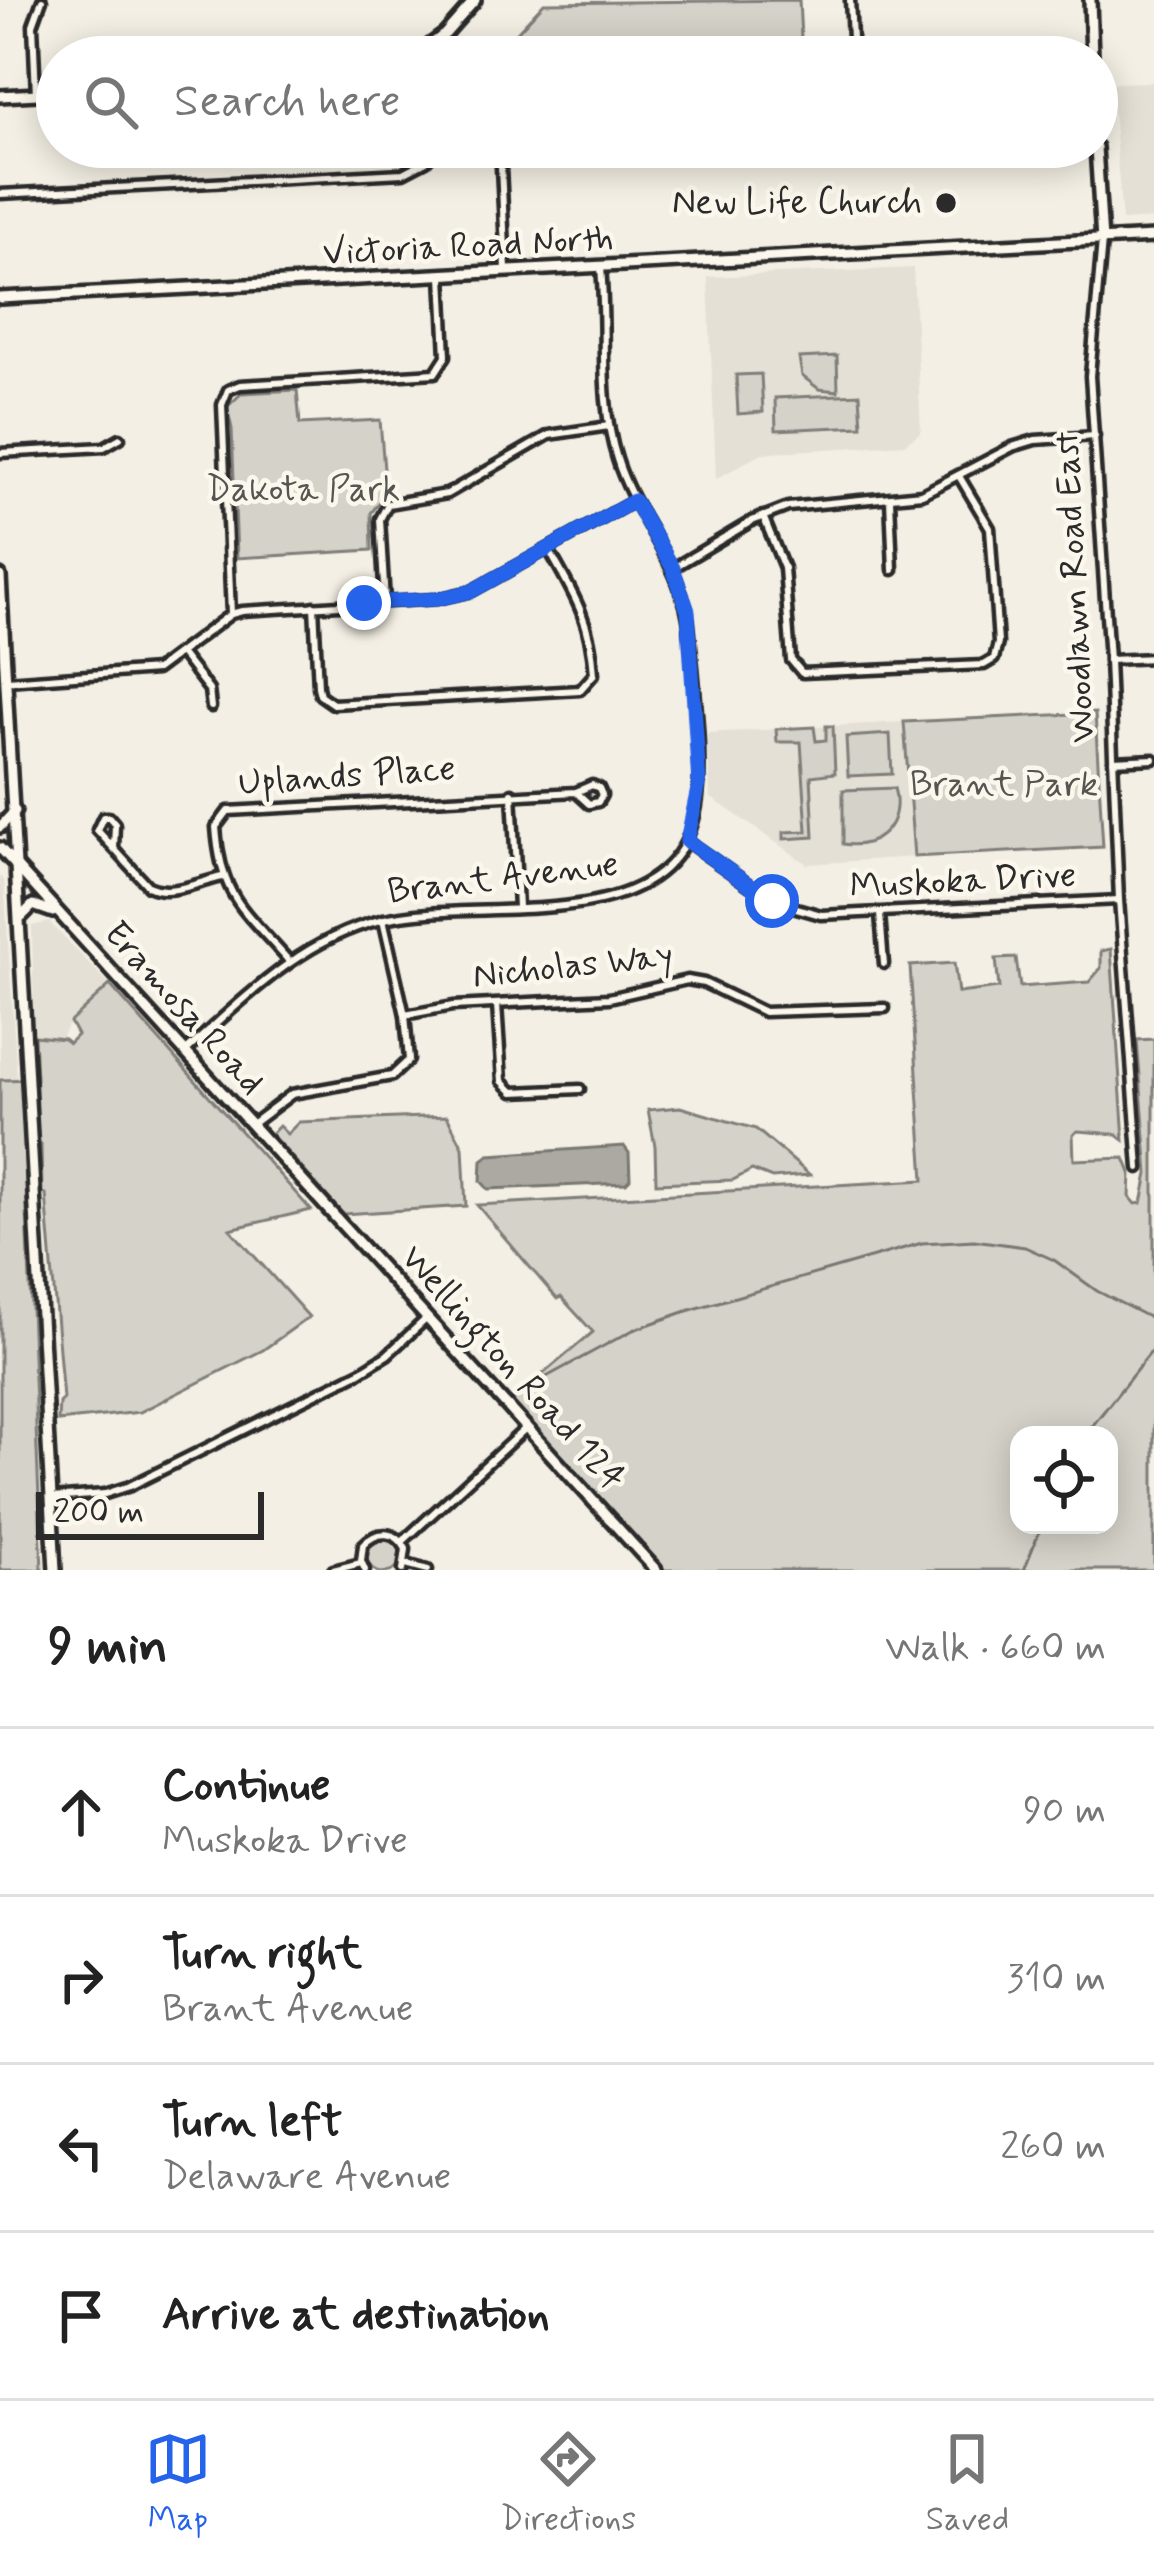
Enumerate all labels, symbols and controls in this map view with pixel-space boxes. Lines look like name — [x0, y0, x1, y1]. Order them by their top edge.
search box — [36, 36, 1118, 168]
icon: search — [78, 69, 144, 135]
text: Search here — [174, 73, 401, 132]
place label: New Life Church — [672, 180, 922, 227]
marker: New Life Church — [933, 190, 959, 216]
street label: Victoria Road North — [322, 216, 614, 278]
street label: Woodlawn Road East — [1044, 430, 1108, 744]
park label: Dakota Park — [206, 467, 400, 514]
route end — [337, 576, 391, 630]
street label: Uplands Place — [237, 746, 457, 808]
park label: Brant Park — [910, 762, 1098, 809]
street label: Brant Avenue — [385, 842, 621, 916]
street label: Muskoka Drive — [848, 853, 1078, 911]
route start — [745, 874, 799, 928]
street label: Eramosa Road — [92, 912, 274, 1106]
street label: Nicholas Way — [471, 933, 675, 1001]
street label: Wellington Road 124 — [387, 1236, 635, 1504]
map controls — [1010, 1426, 1118, 1534]
button: locate — [1010, 1426, 1118, 1534]
scale bar — [36, 1486, 264, 1539]
text: 200 m — [54, 1491, 144, 1535]
text: 9 min — [48, 1615, 168, 1681]
text: Walk · 660 m — [885, 1623, 1106, 1674]
text: Continue — [162, 1757, 330, 1816]
icon: ahead — [48, 1779, 114, 1845]
text: 90 m — [1023, 1786, 1106, 1837]
text: Muskoka Drive — [162, 1816, 408, 1867]
text: Turn right — [162, 1925, 362, 1984]
icon: right — [48, 1947, 114, 2013]
text: 310 m — [1007, 1954, 1106, 2005]
text: Brant Avenue — [162, 1984, 414, 2035]
text: Turn left — [162, 2093, 342, 2152]
icon: left — [48, 2115, 114, 2181]
text: 260 m — [1000, 2122, 1106, 2173]
text: Delaware Avenue — [162, 2152, 451, 2203]
icon: arrive — [48, 2283, 114, 2349]
text: Arrive at destination — [162, 2286, 550, 2345]
tab: Map — [145, 2426, 211, 2542]
tab: Directions — [500, 2426, 636, 2542]
tab: Saved — [926, 2426, 1009, 2542]

